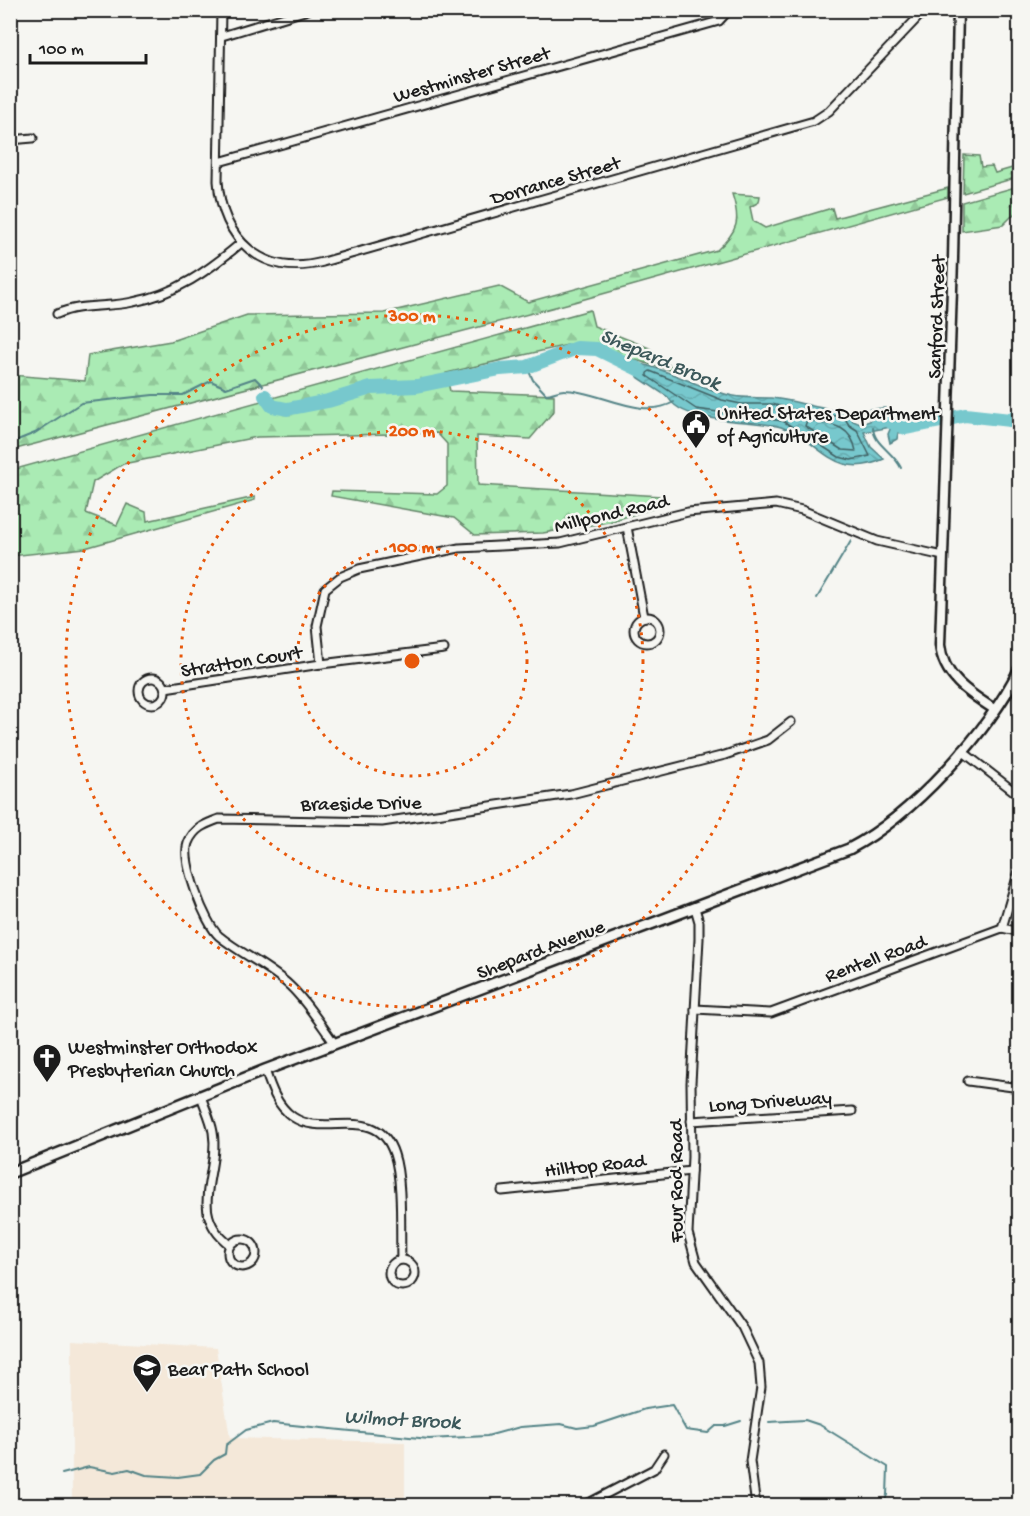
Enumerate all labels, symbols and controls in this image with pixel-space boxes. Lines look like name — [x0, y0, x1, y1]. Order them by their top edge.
scale bar — [30, 27, 146, 65]
text: 100 m — [38, 40, 84, 61]
street label: Westminster Street — [391, 42, 555, 110]
street label: Dorrance Street — [487, 152, 625, 212]
street label: Sanford Street — [925, 253, 952, 379]
text: 300 m — [388, 307, 436, 328]
water label: Shepard Brook — [596, 325, 726, 399]
place label: United States Department of Agriculture — [717, 404, 940, 450]
public building icon: United States Department of Agriculture — [680, 408, 712, 450]
text: 200 m — [389, 422, 435, 443]
street label: Millpond Road — [552, 491, 674, 540]
text: 100 m — [389, 538, 435, 559]
street label: Stratton Court — [179, 642, 306, 684]
centre of rings — [402, 651, 422, 671]
street label: Braeside Drive — [299, 793, 422, 818]
street label: Shepard Avenue — [474, 916, 609, 986]
street label: Rentell Road — [822, 931, 932, 989]
place label: Westminster Orthodox Presbyterian Church — [67, 1038, 258, 1084]
church icon: Westminster Orthodox Presbyterian Church — [31, 1042, 63, 1084]
street label: Long Driveway — [708, 1088, 833, 1119]
street label: Four Rod Road — [667, 1117, 690, 1243]
street label: Hilltop Road — [544, 1151, 649, 1184]
school or university icon: Bear Path School — [131, 1352, 163, 1394]
place label: Bear Path School — [167, 1360, 309, 1383]
water label: Wilmot Brook — [343, 1406, 463, 1437]

